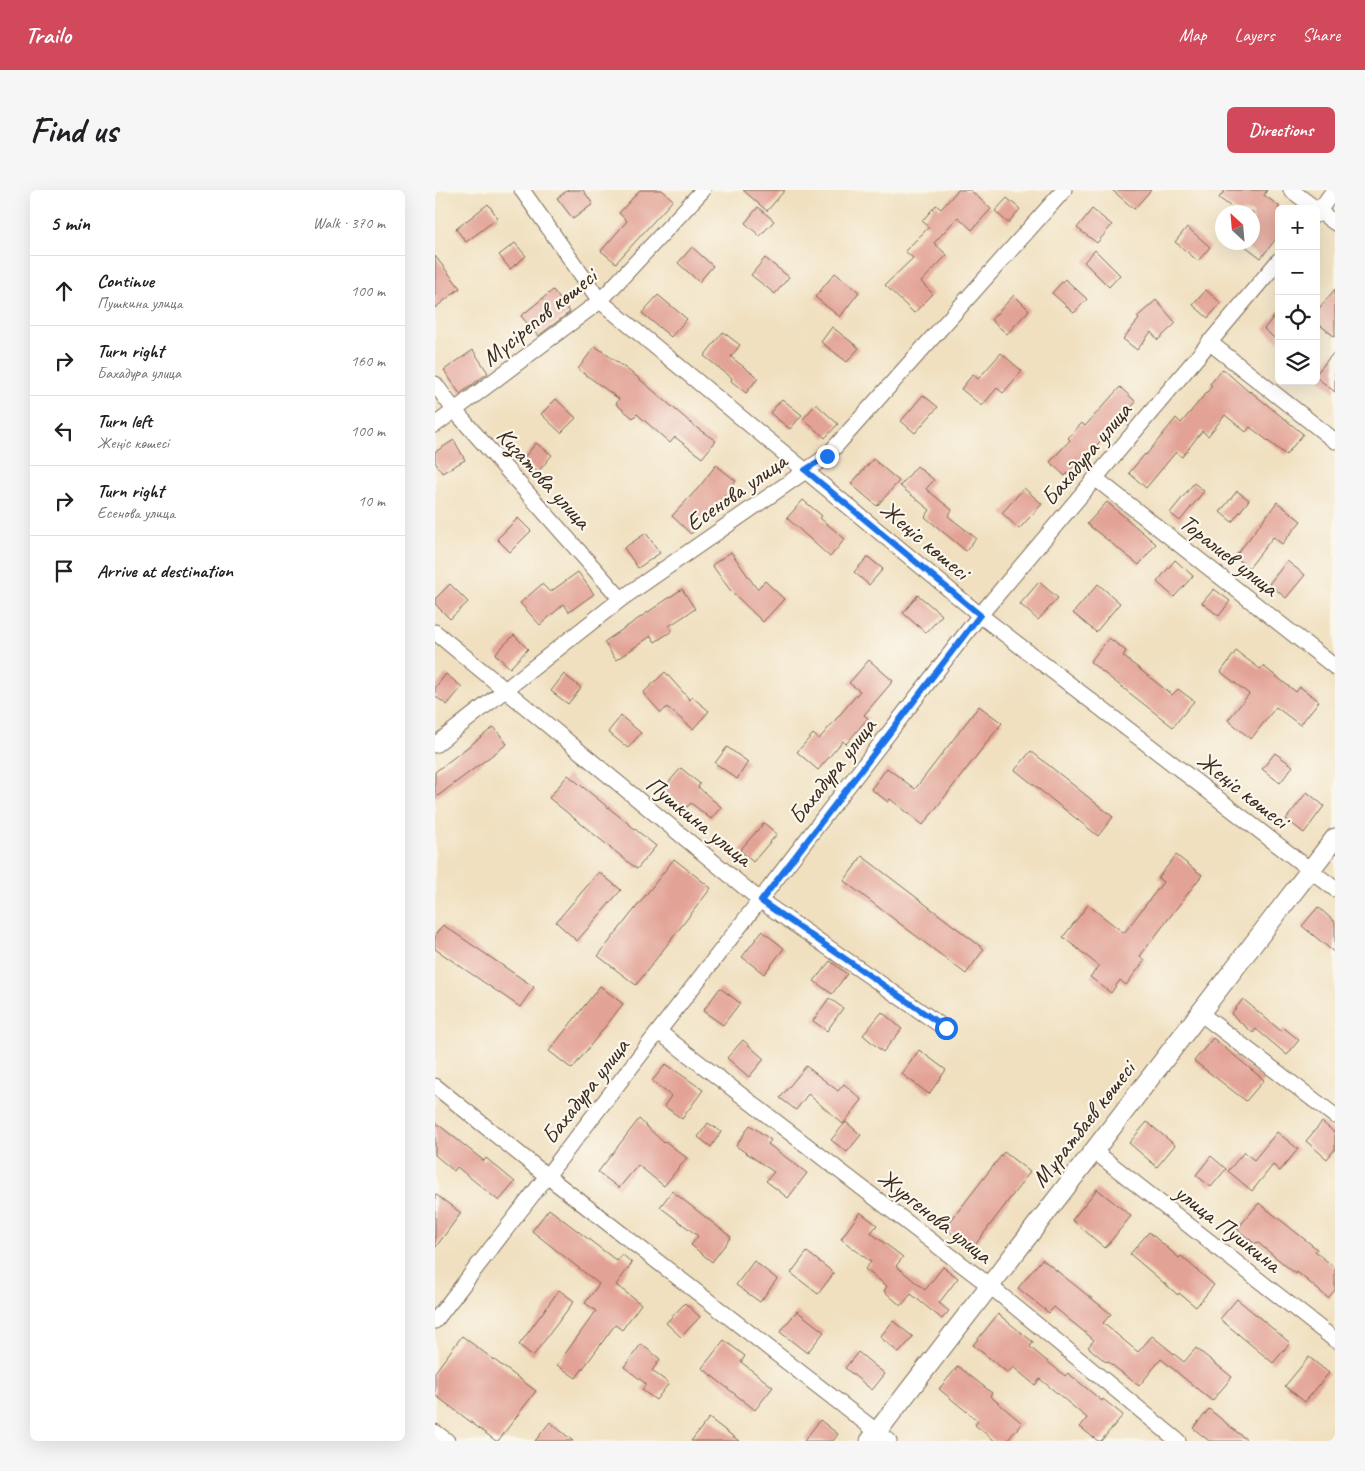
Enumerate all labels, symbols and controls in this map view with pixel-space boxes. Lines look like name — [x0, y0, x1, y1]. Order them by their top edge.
text: Trailo — [25, 20, 71, 50]
text: Map — [1179, 24, 1207, 46]
text: Layers — [1235, 24, 1274, 46]
text: Share — [1302, 24, 1340, 46]
button: Directions — [1227, 107, 1335, 153]
text: Find us — [30, 108, 117, 153]
north arrow — [1215, 205, 1260, 250]
map controls — [1275, 205, 1320, 385]
button: + — [1275, 205, 1320, 250]
text: 5 min — [50, 210, 90, 236]
text: Walk · 370 m — [313, 213, 385, 233]
button: − — [1275, 250, 1320, 295]
street label: Мүсірепов көшесі — [475, 260, 605, 373]
text: Continue — [97, 269, 154, 293]
icon: ahead — [50, 277, 78, 305]
text: 100 m — [351, 281, 385, 301]
text: Пушкина улица — [97, 293, 182, 313]
button: locate — [1275, 295, 1320, 340]
text: Turn right — [97, 339, 164, 363]
button: layers — [1275, 340, 1320, 385]
icon: right — [50, 347, 78, 375]
text: 160 m — [351, 351, 385, 371]
text: Бахадура улица — [97, 363, 181, 383]
street label: Бахадура улица — [1034, 395, 1139, 512]
text: Turn left — [97, 409, 152, 433]
icon: left — [50, 417, 78, 445]
text: 100 m — [351, 421, 385, 441]
street label: Кизатова улица — [490, 421, 599, 537]
text: Жеңіс көшесі — [97, 433, 169, 453]
street label: Есенова улица — [680, 445, 794, 538]
route end — [816, 445, 839, 468]
text: Turn right — [97, 479, 164, 503]
icon: right — [50, 487, 78, 515]
text: 10 m — [358, 491, 385, 511]
street label: Жеңіс көшесі — [874, 494, 978, 588]
text: Есенова улица — [97, 503, 175, 523]
street label: Торалиев улица — [1174, 507, 1286, 604]
icon: arrive — [50, 557, 78, 585]
text: Arrive at destination — [97, 559, 233, 583]
street label: Бахадура улица — [781, 711, 883, 830]
street label: Жеңіс көшесі — [1191, 745, 1297, 837]
street label: Пушкина улица — [640, 769, 760, 874]
route start — [935, 1017, 958, 1040]
street label: Бахадура улица — [534, 1031, 636, 1150]
street label: Мұратбаев көшесі — [1024, 1053, 1143, 1193]
street label: Жургенова улица — [872, 1162, 999, 1271]
street label: улица Пушкина — [1167, 1176, 1289, 1280]

